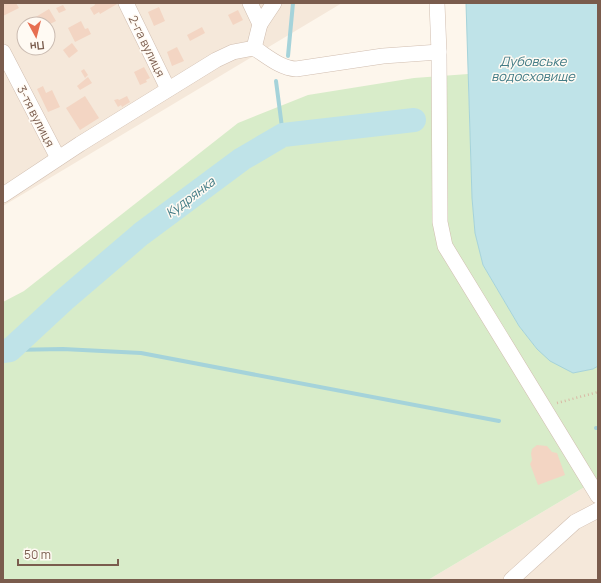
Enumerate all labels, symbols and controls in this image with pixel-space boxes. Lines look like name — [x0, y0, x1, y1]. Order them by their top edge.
street label: 2-га вулиця — [125, 12, 169, 80]
north arrow — [16, 16, 56, 56]
text: Пн — [29, 38, 46, 55]
water label: Дубовське водосховище — [491, 52, 576, 85]
street label: 3-тя вулиця — [13, 82, 59, 150]
water label: Кудрянка — [162, 172, 219, 222]
scale bar — [18, 541, 118, 567]
text: 50 m — [24, 546, 51, 563]

